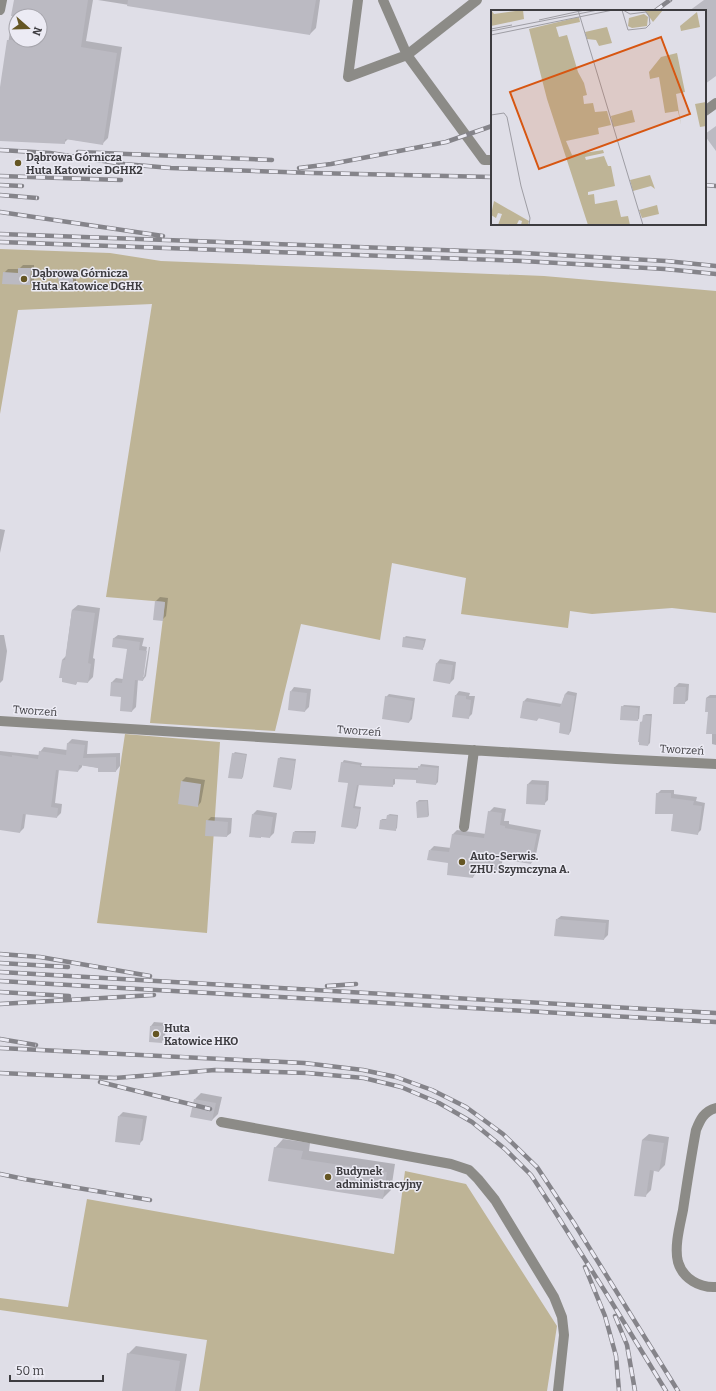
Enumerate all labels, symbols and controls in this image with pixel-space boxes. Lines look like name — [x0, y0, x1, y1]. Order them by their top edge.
north arrow — [8, 8, 48, 48]
inset map — [491, 10, 706, 225]
text: N — [29, 25, 44, 38]
place label: Dąbrowa Górnicza Huta Katowice DGHK2 — [26, 151, 143, 177]
marker: Dąbrowa Górnicza Huta Katowice DGHK2 — [13, 158, 23, 168]
place label: Dąbrowa Górnicza Huta Katowice DGHK — [32, 267, 143, 293]
marker: Dąbrowa Górnicza Huta Katowice DGHK — [19, 274, 29, 284]
street label: Tworzeń — [12, 703, 58, 719]
street label: Tworzeń — [336, 723, 382, 739]
street label: Tworzeń — [660, 742, 704, 758]
place label: Auto-Serwis. ZHU. Szymczyna A. — [470, 850, 570, 876]
marker: Auto-Serwis. ZHU. Szymczyna A. — [457, 857, 467, 867]
place label: Huta Katowice HKO — [164, 1022, 238, 1048]
marker: Huta Katowice HKO — [151, 1029, 161, 1039]
place label: Budynek administracyjny — [336, 1165, 423, 1191]
marker: Budynek administracyjny — [323, 1172, 333, 1182]
scale bar — [10, 1357, 103, 1383]
text: 50 m — [16, 1364, 45, 1378]

